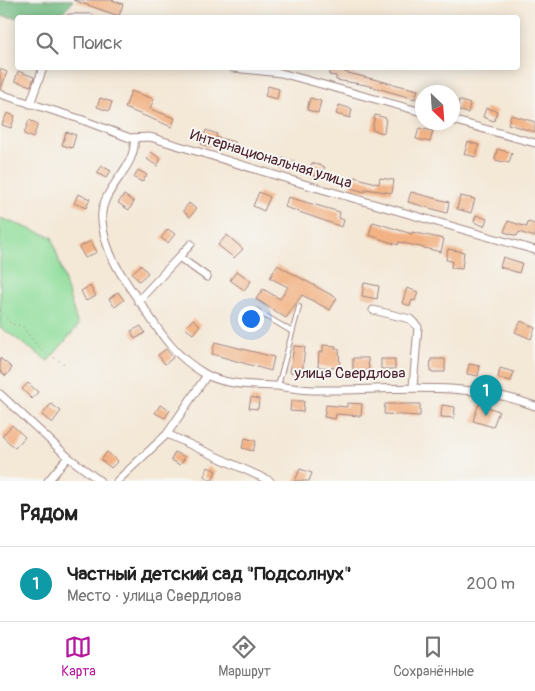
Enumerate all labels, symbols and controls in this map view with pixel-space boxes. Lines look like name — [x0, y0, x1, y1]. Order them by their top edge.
search box — [15, 15, 520, 70]
icon: search — [33, 29, 61, 57]
text: Поиск — [73, 31, 123, 55]
north arrow — [415, 85, 460, 130]
street label: Интернациональная улица — [188, 125, 354, 193]
your location — [238, 306, 264, 332]
street label: улица Свердлова — [293, 364, 406, 383]
pin: 1 — [470, 375, 502, 416]
text: Рядом — [20, 500, 78, 527]
text: Частный детский сад "Подсолнух" — [67, 562, 352, 586]
text: 1 — [33, 574, 39, 594]
text: 200 m — [467, 574, 515, 594]
text: Место · улица Свердлова — [67, 586, 241, 606]
tab: Карта — [61, 633, 96, 680]
tab: Маршрут — [218, 633, 271, 680]
tab: Сохранённые — [393, 633, 474, 680]

